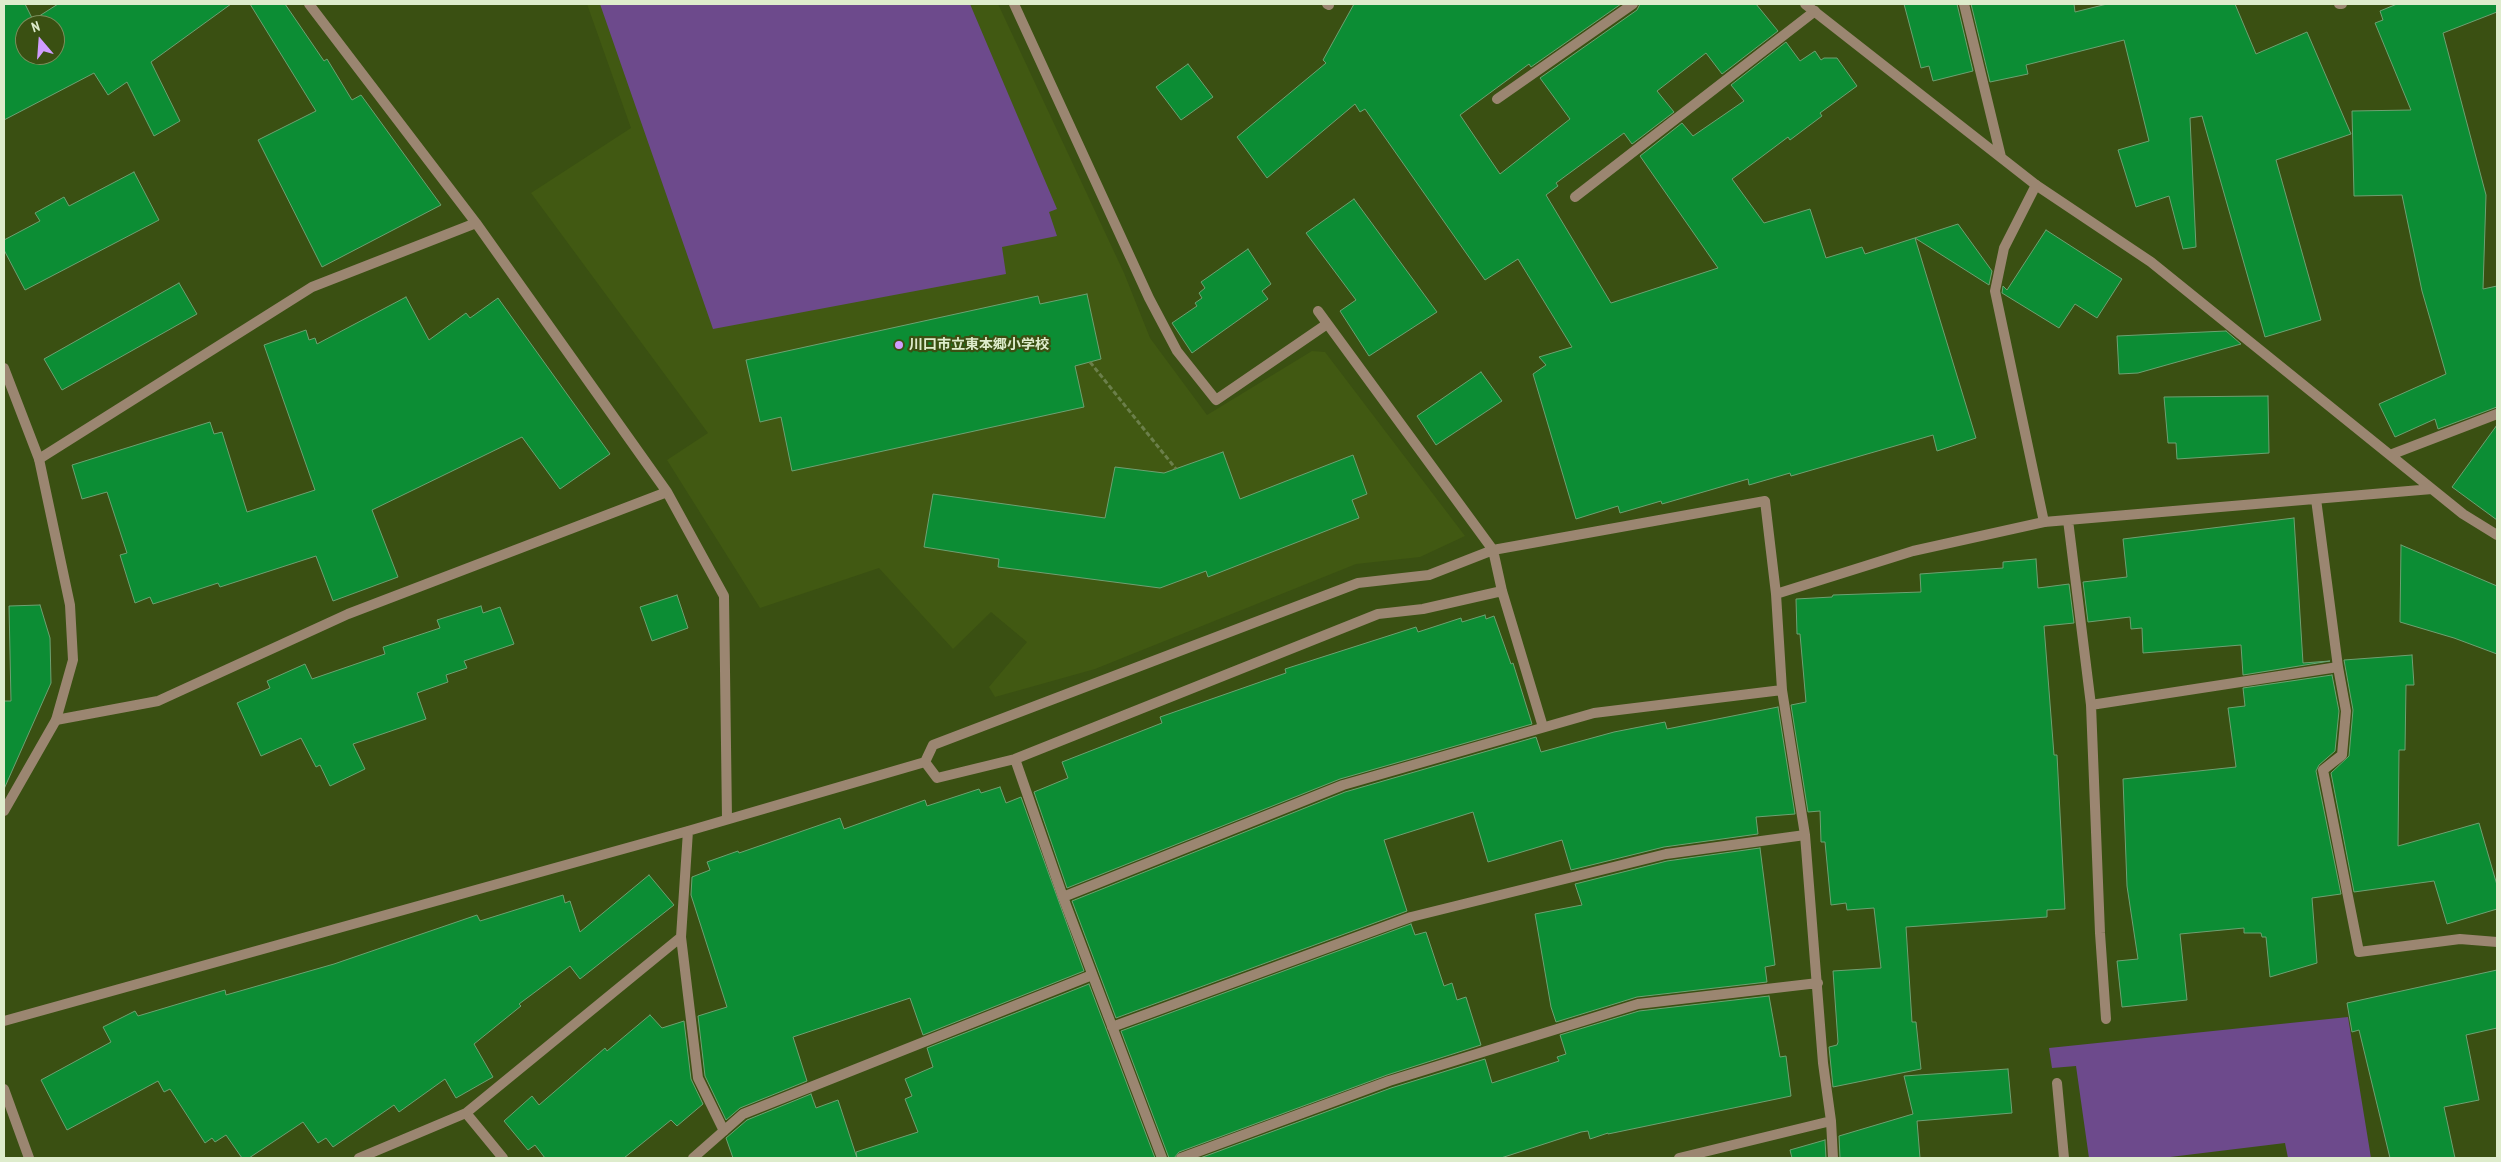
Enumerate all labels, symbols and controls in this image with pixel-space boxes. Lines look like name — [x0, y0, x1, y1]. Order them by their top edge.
north arrow — [15, 15, 65, 65]
text: N — [29, 17, 42, 36]
place label: 川口市立東本郷小学校 — [909, 337, 1049, 353]
marker: 川口市立東本郷小学校 — [893, 339, 905, 351]

